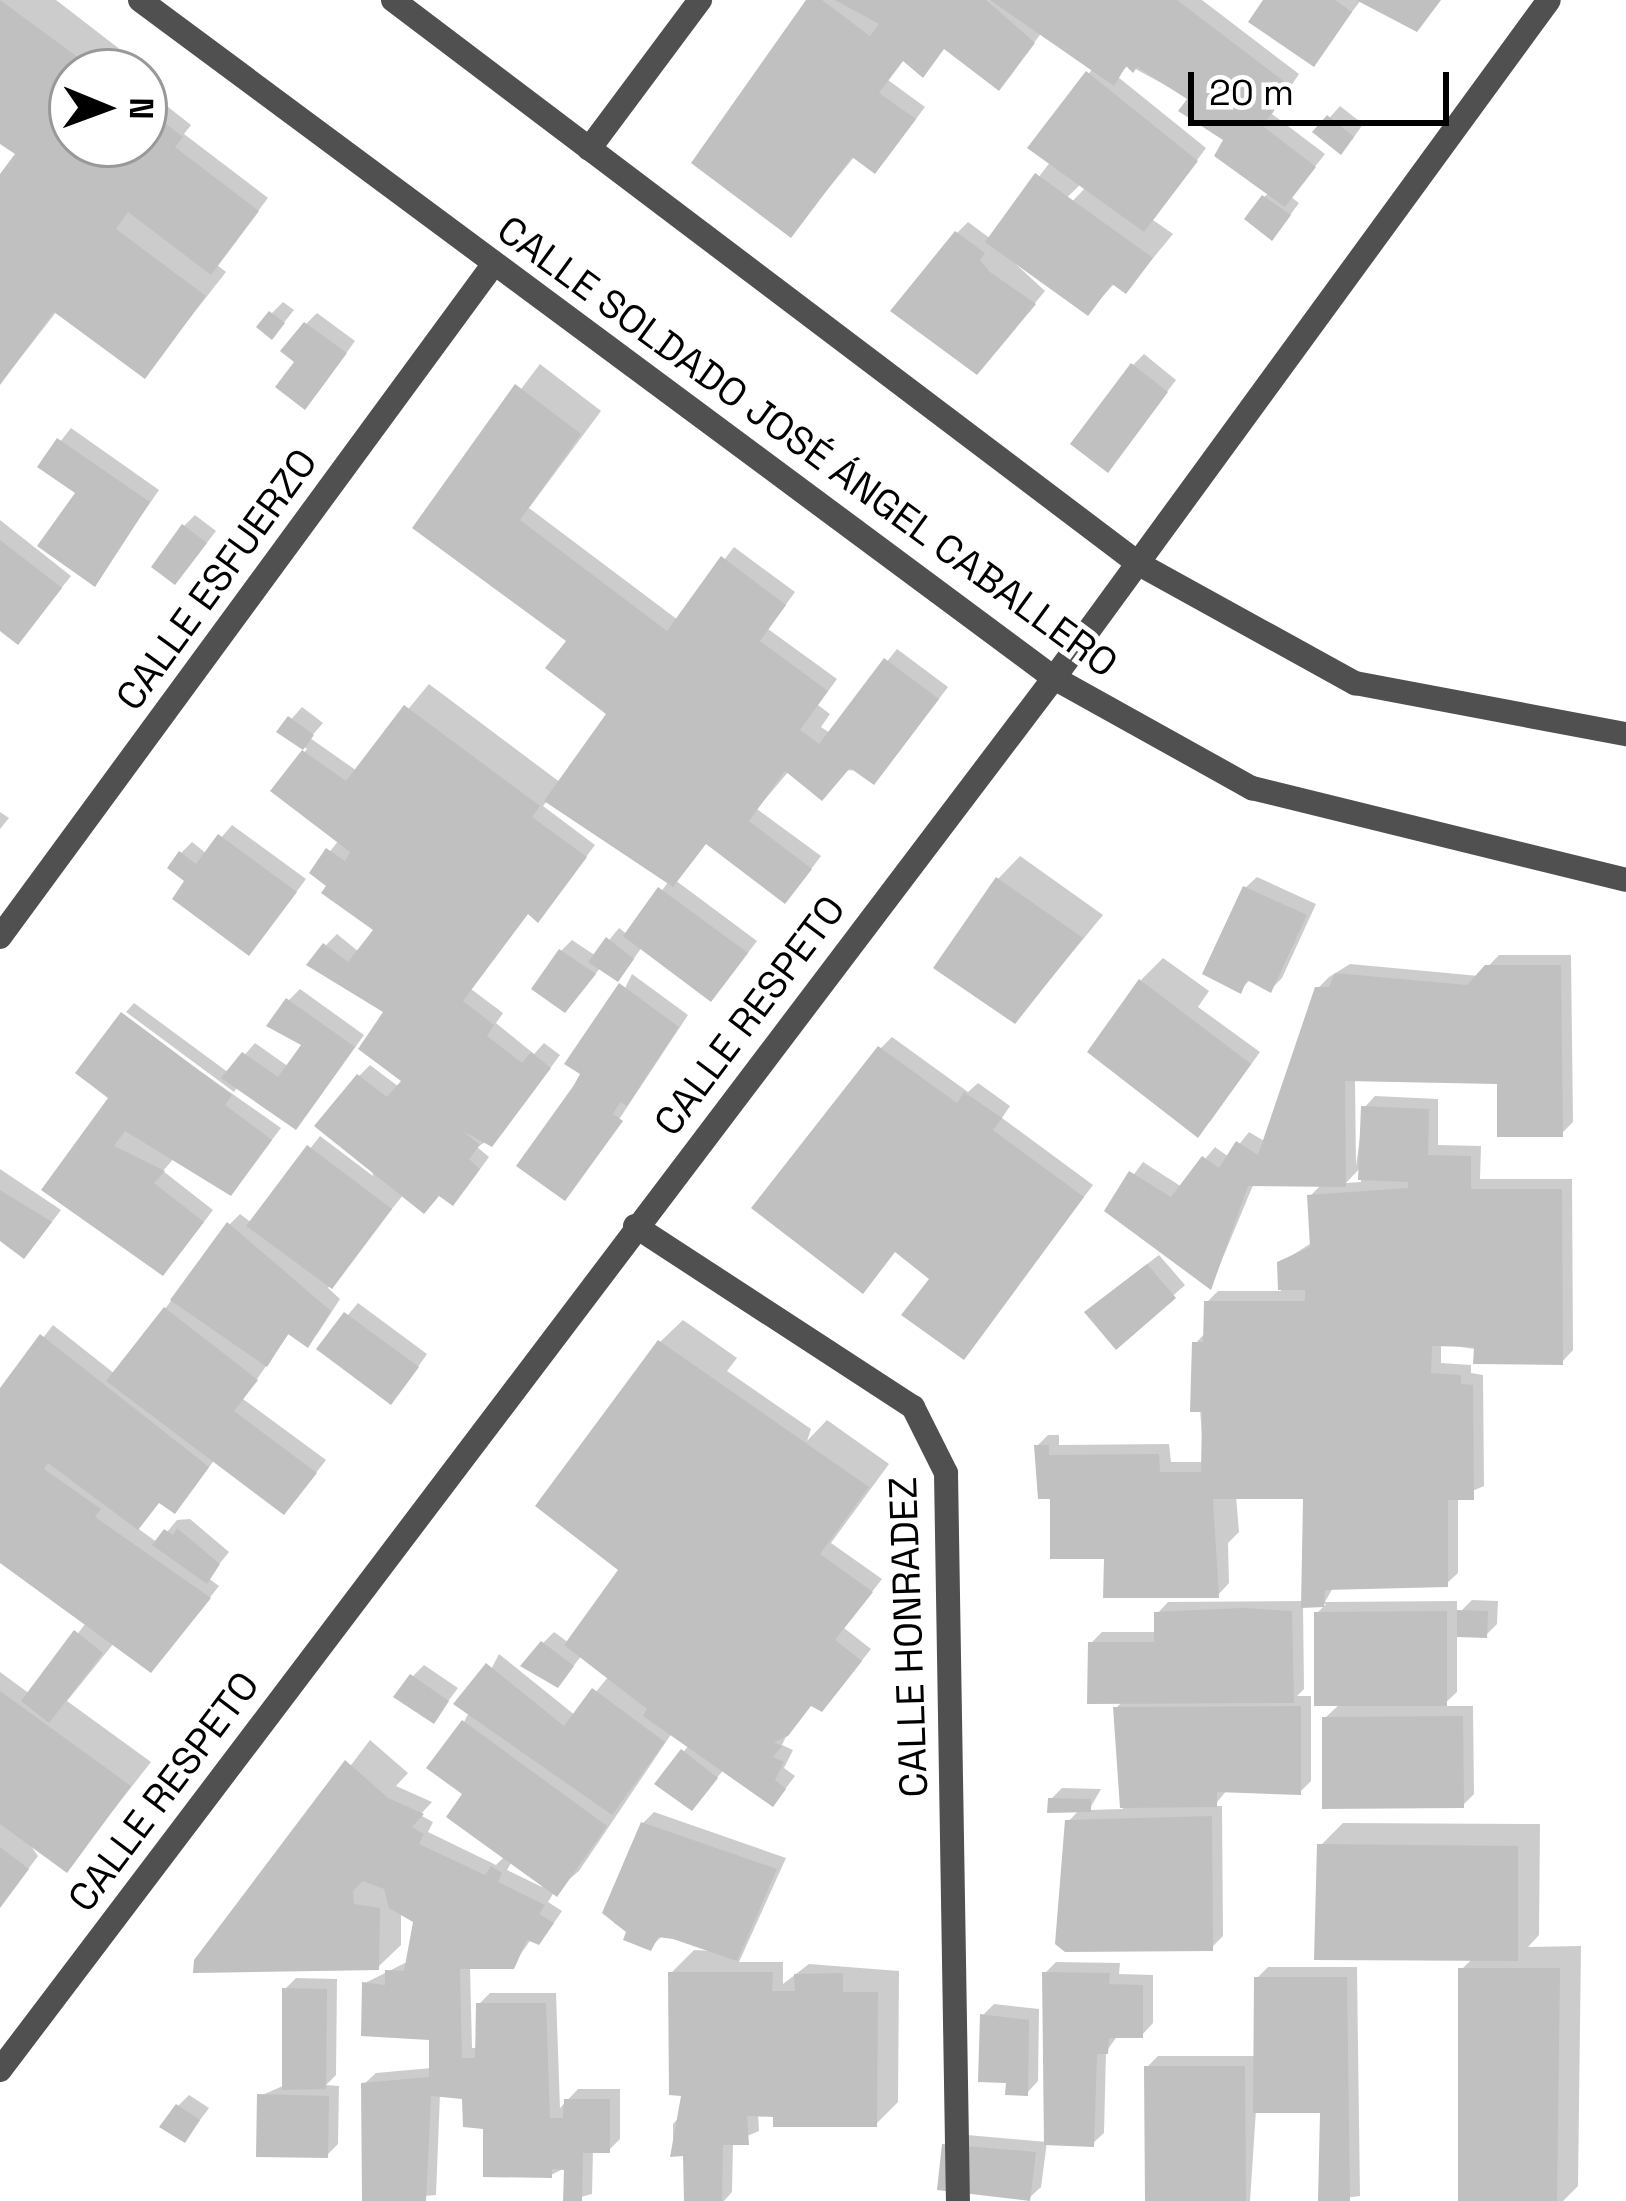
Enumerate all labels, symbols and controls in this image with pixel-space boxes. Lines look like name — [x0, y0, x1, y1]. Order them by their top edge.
north arrow — [48, 48, 168, 168]
scale bar — [1194, 48, 1455, 122]
text: 20 m — [1209, 70, 1294, 116]
text: N — [120, 97, 162, 120]
street label: CALLE SOLDADO JOSÉ ÁNGEL CABALLERO — [487, 206, 1127, 688]
street label: CALLE ESFUERZO — [107, 440, 327, 720]
street label: CALLE RESPETO — [645, 887, 855, 1145]
street label: CALLE HONRADEZ — [880, 1476, 938, 1798]
street label: CALLE RESPETO — [59, 1663, 269, 1921]

